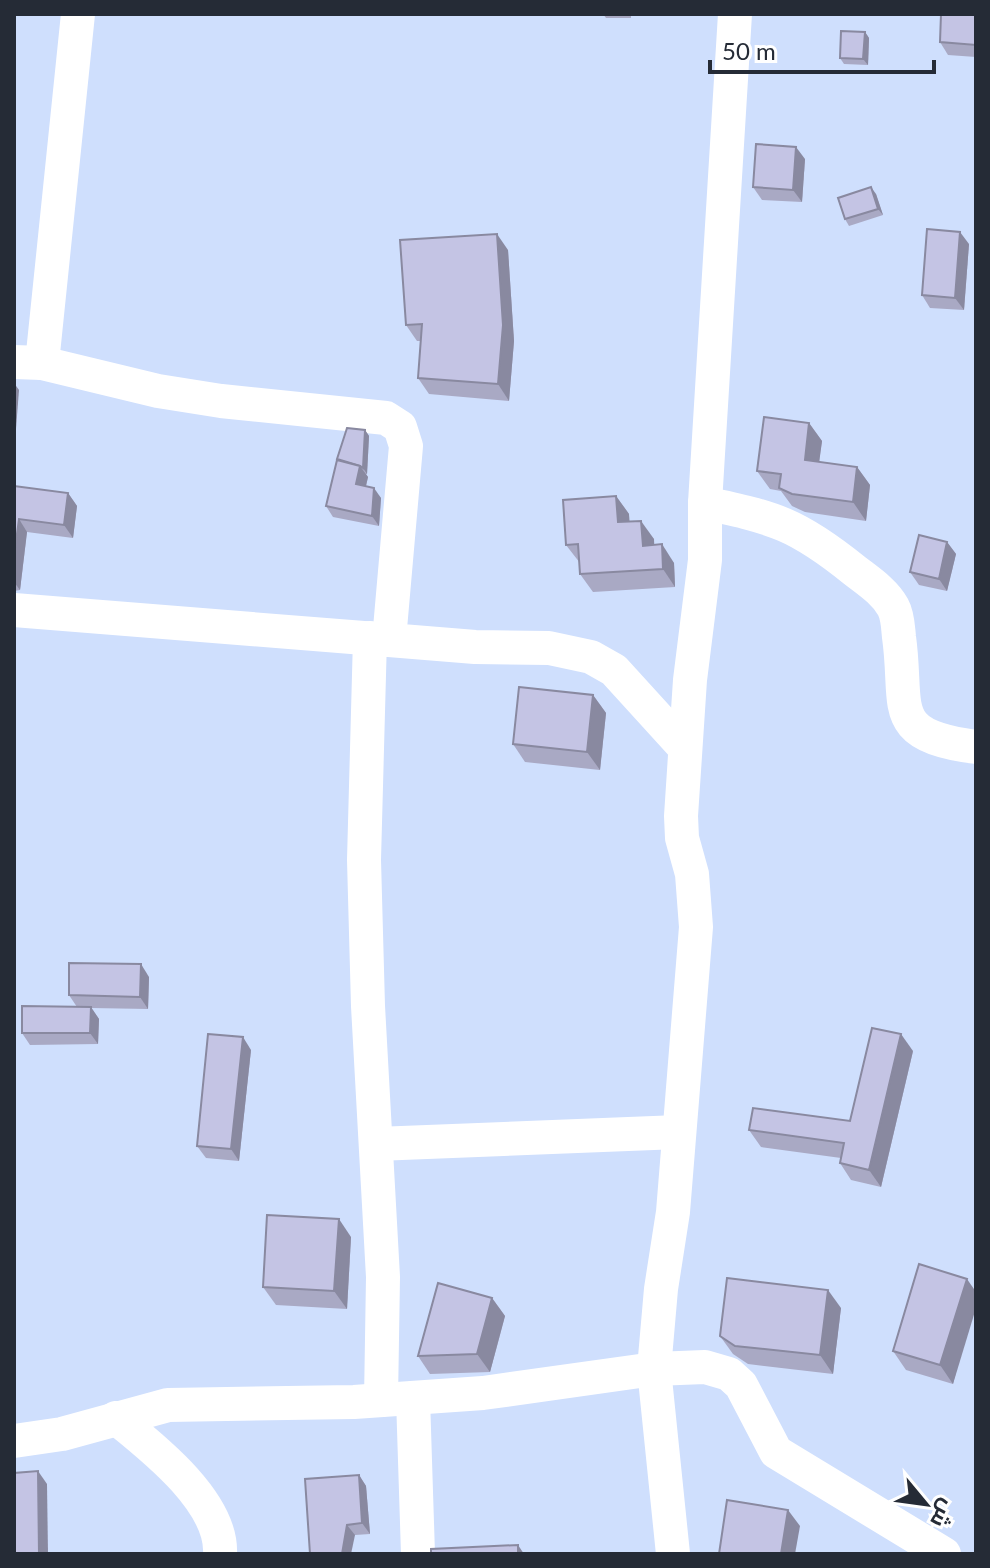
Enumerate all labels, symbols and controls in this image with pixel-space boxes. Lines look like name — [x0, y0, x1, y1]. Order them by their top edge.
scale bar — [710, 24, 934, 74]
text: 50 m — [722, 36, 776, 65]
north arrow — [886, 1464, 966, 1544]
text: ش — [924, 1495, 963, 1533]

